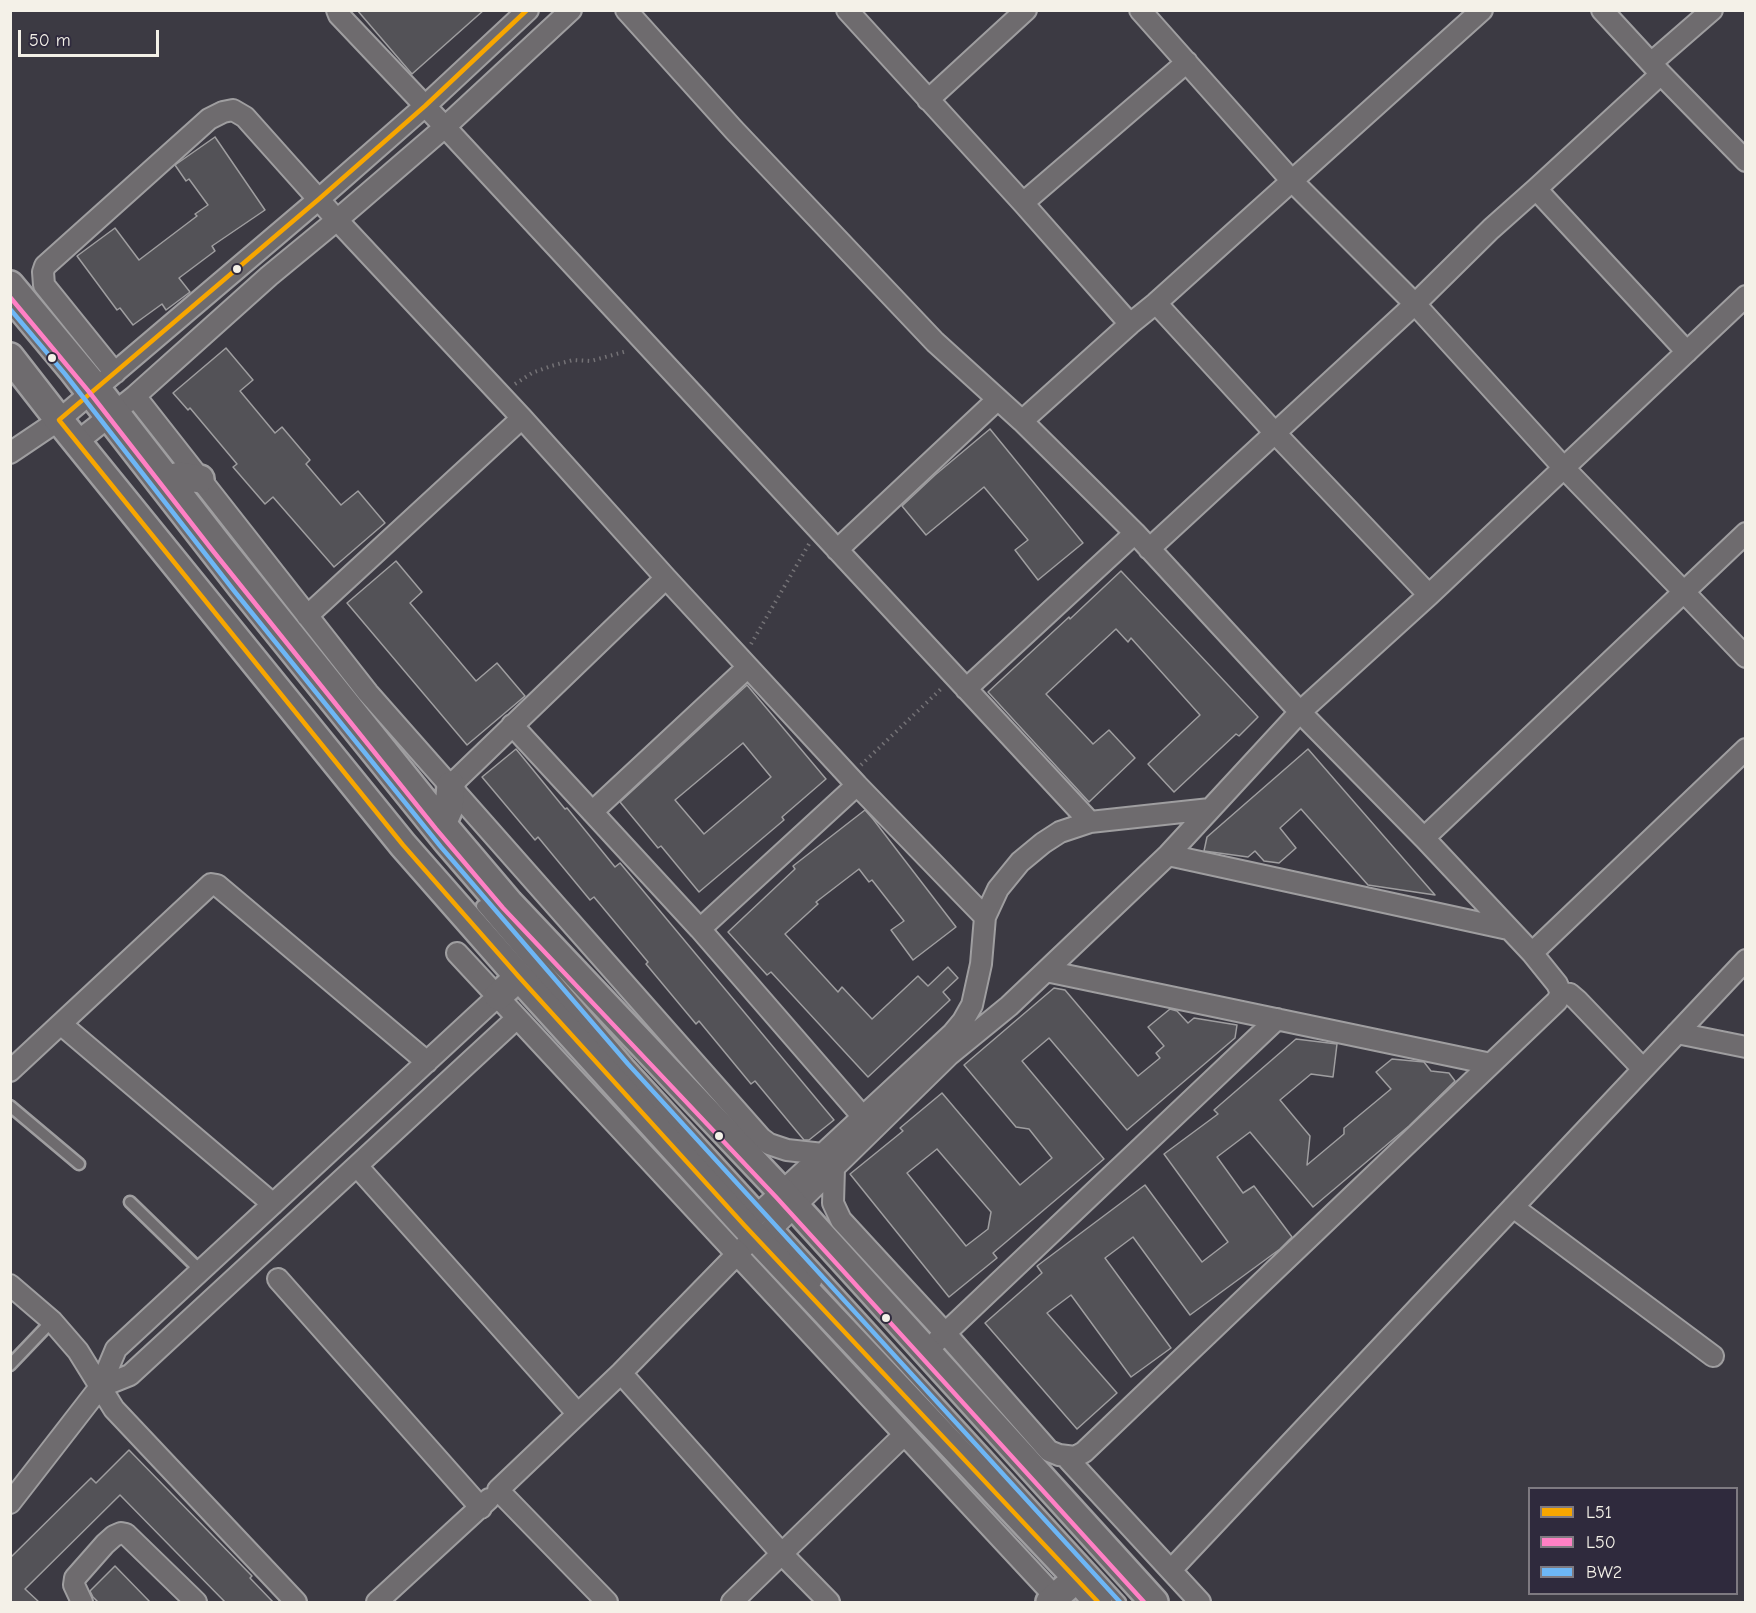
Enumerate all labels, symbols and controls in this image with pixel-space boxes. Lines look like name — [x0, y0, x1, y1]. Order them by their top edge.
scale bar — [21, 18, 162, 56]
text: 50 m — [29, 30, 71, 51]
unlabelled marker — [231, 263, 243, 275]
unlabelled marker — [46, 352, 58, 364]
unlabelled marker — [713, 1130, 725, 1142]
unlabelled marker — [880, 1312, 892, 1324]
legend — [1528, 1487, 1738, 1595]
text: L51 — [1586, 1502, 1612, 1523]
text: L50 — [1586, 1532, 1616, 1553]
text: BW2 — [1586, 1562, 1622, 1583]

